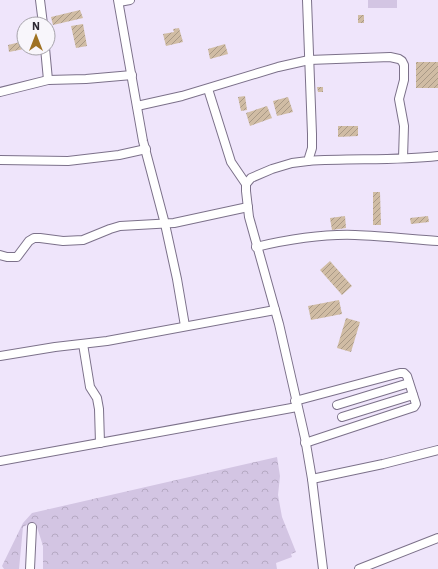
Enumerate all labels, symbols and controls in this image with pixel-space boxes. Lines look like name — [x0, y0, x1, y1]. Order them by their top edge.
north arrow — [16, 16, 56, 56]
text: N — [32, 19, 40, 33]

